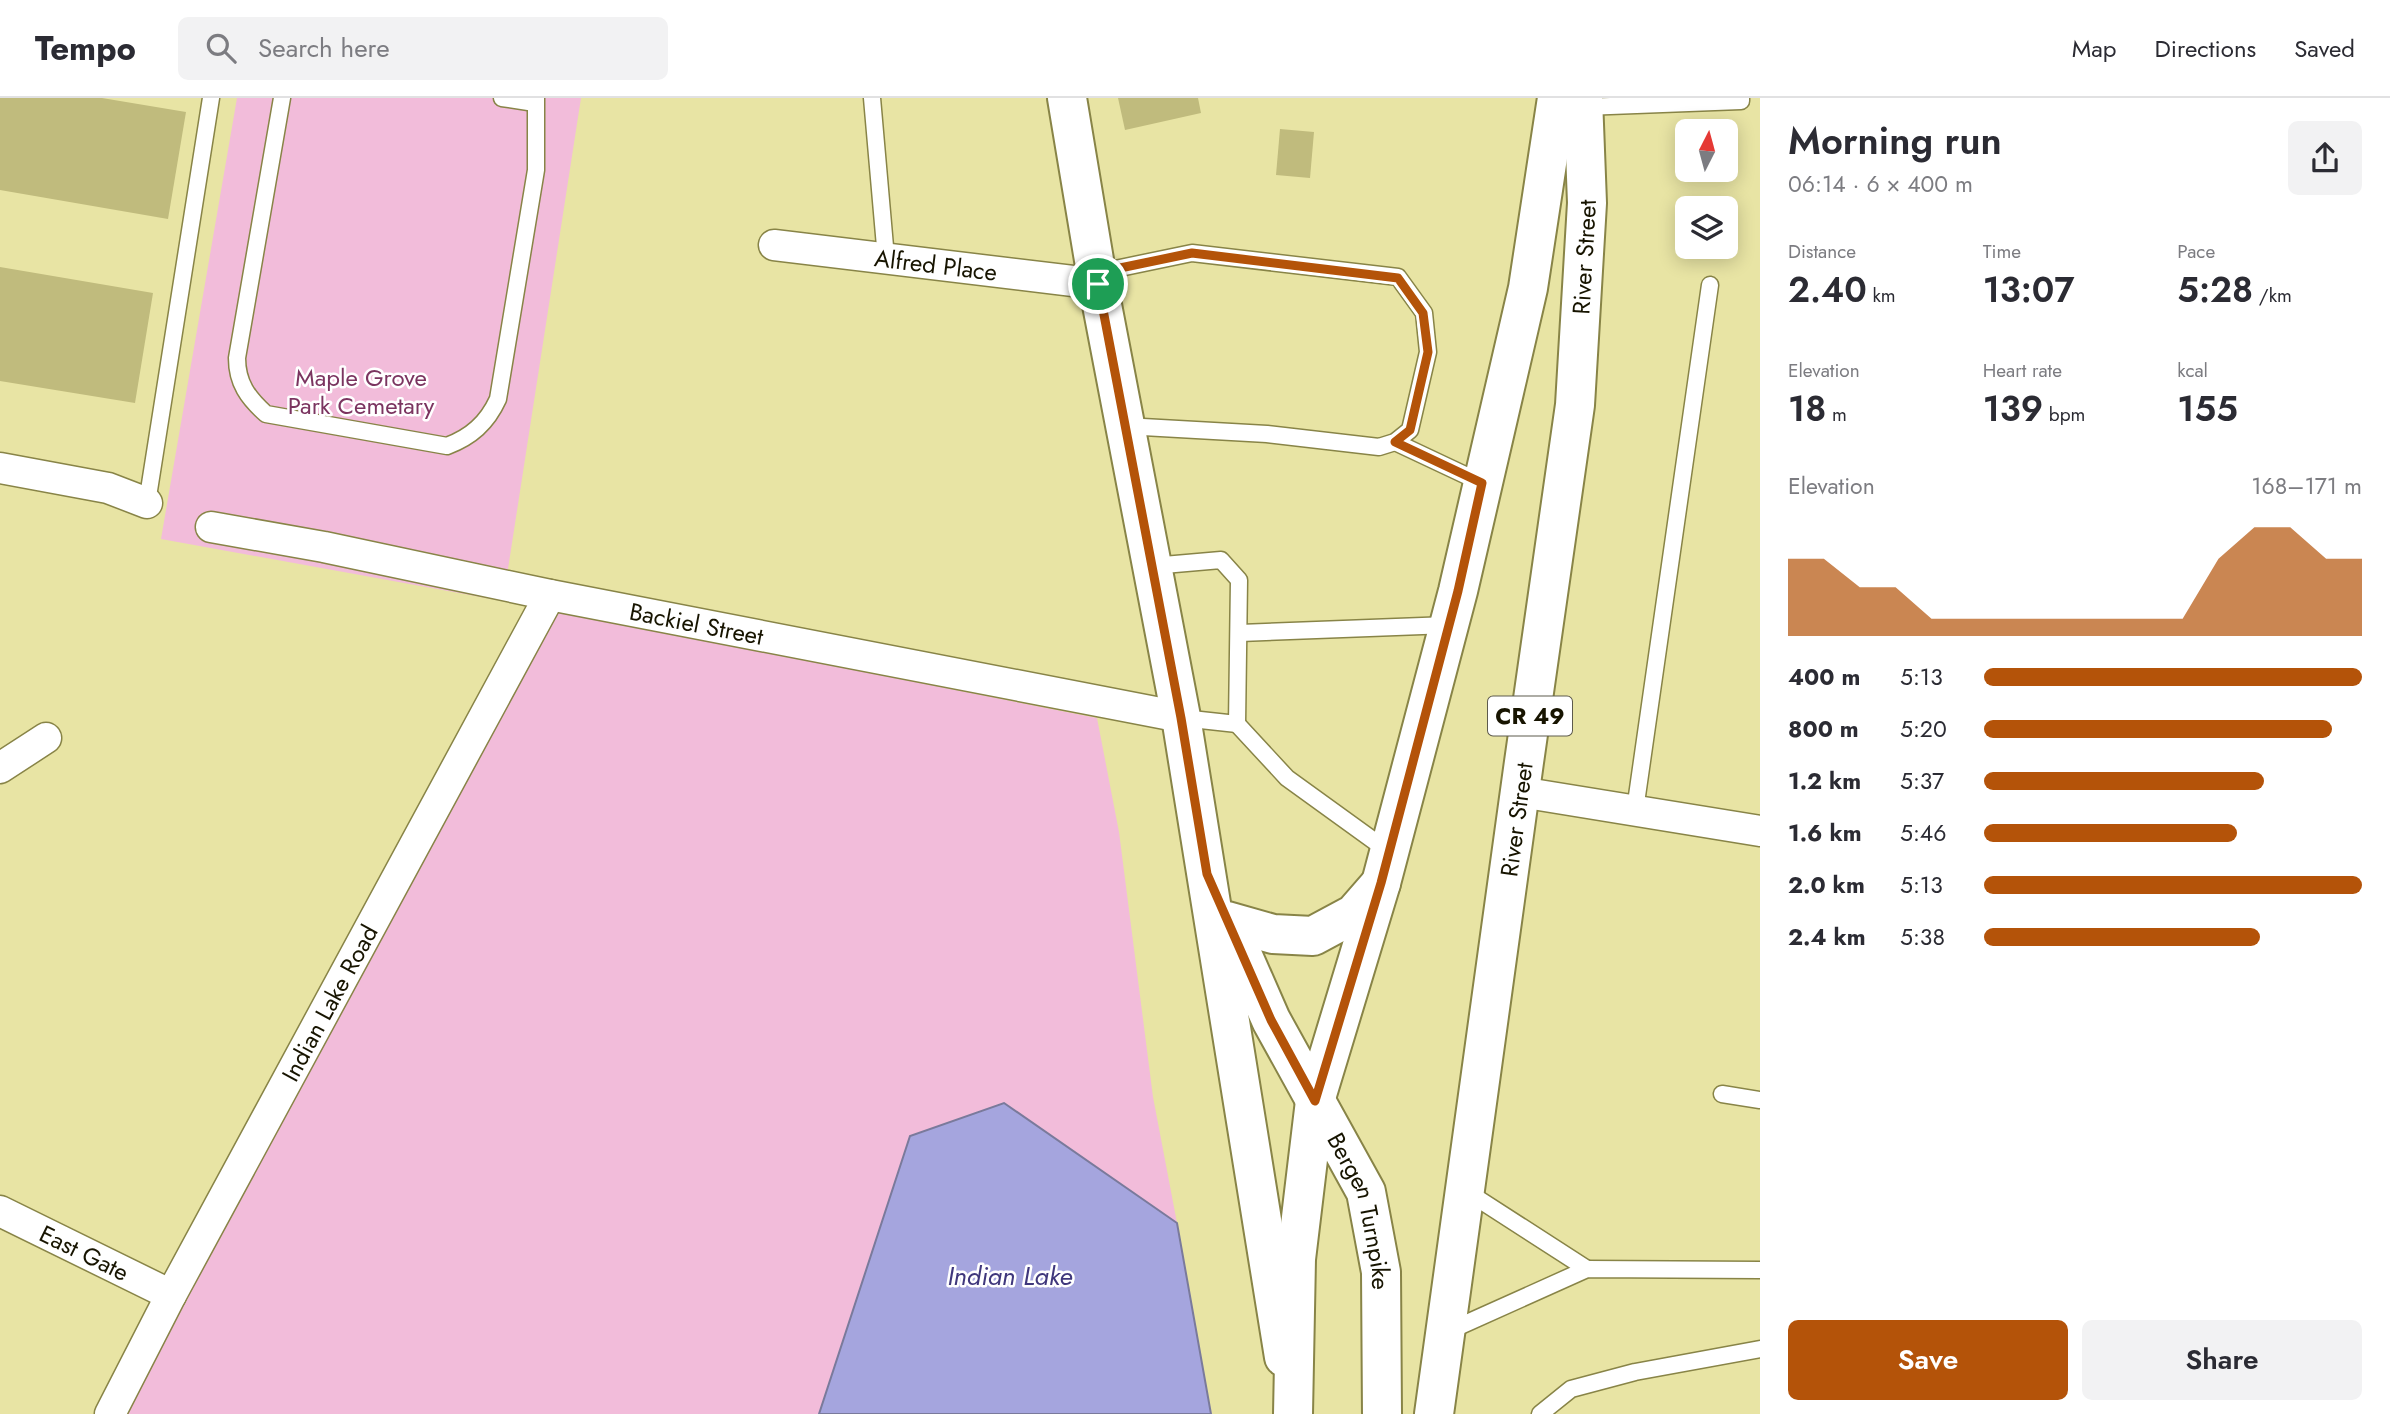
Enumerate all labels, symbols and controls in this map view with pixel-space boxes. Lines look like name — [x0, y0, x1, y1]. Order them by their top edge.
search box — [178, 17, 668, 80]
text: Tempo — [35, 25, 136, 72]
icon: search — [202, 29, 240, 67]
text: Search here — [258, 29, 390, 67]
text: Map — [2072, 31, 2117, 66]
text: Directions — [2155, 31, 2256, 66]
text: Saved — [2294, 31, 2355, 66]
text: Morning run — [1788, 113, 2002, 168]
north arrow — [1675, 119, 1738, 182]
map controls — [1675, 119, 1738, 259]
button: share — [2288, 121, 2362, 195]
text: 06:14 · 6 × 400 m — [1788, 167, 1973, 201]
button: layers — [1675, 196, 1738, 259]
street label: River Street — [1563, 199, 1605, 316]
text: Distance — [1788, 238, 1856, 265]
text: Time — [1983, 238, 2021, 265]
text: Pace — [2177, 238, 2215, 265]
street label: Alfred Place — [872, 240, 999, 289]
pin — [1068, 254, 1128, 314]
icon: arrive — [1079, 265, 1117, 303]
text: 2.40 — [1788, 265, 1867, 315]
text: 13:07 — [1983, 265, 2075, 315]
text: 5:28 — [2177, 265, 2253, 315]
text: km — [1867, 282, 1896, 309]
text: /km — [2253, 282, 2292, 309]
text: Elevation — [1788, 357, 1860, 384]
text: Heart rate — [1983, 357, 2062, 384]
text: kcal — [2177, 357, 2208, 384]
park label: Maple Grove Park Cemetary — [288, 360, 435, 423]
text: 18 — [1788, 384, 1826, 434]
text: 139 — [1983, 384, 2043, 434]
text: 155 — [2177, 384, 2238, 434]
text: m — [1826, 401, 1847, 428]
text: bpm — [2043, 401, 2085, 428]
text: Elevation — [1788, 469, 1875, 503]
text: 168–171 m — [2251, 469, 2362, 503]
street label: Backiel Street — [627, 593, 767, 653]
text: 400 m — [1788, 660, 1860, 694]
text: 5:13 — [1900, 660, 1943, 694]
road number: CR 49 — [1488, 696, 1572, 736]
text: 800 m — [1788, 712, 1859, 746]
text: 5:20 — [1900, 712, 1947, 746]
street label: River Street — [1491, 760, 1541, 879]
text: 1.2 km — [1788, 764, 1861, 798]
text: 5:37 — [1900, 764, 1944, 798]
text: 1.6 km — [1788, 816, 1862, 850]
text: 5:46 — [1900, 816, 1947, 850]
text: 2.0 km — [1788, 868, 1865, 902]
text: 5:13 — [1900, 868, 1943, 902]
street label: Indian Lake Road — [272, 918, 386, 1088]
text: 2.4 km — [1788, 920, 1866, 954]
text: 5:38 — [1900, 920, 1945, 954]
street label: Bergen Turnpike — [1319, 1126, 1399, 1290]
street label: East Gate — [34, 1216, 135, 1289]
water label: Indian Lake — [947, 1257, 1073, 1295]
button: Save — [1788, 1320, 2068, 1400]
button: Share — [2082, 1320, 2362, 1400]

